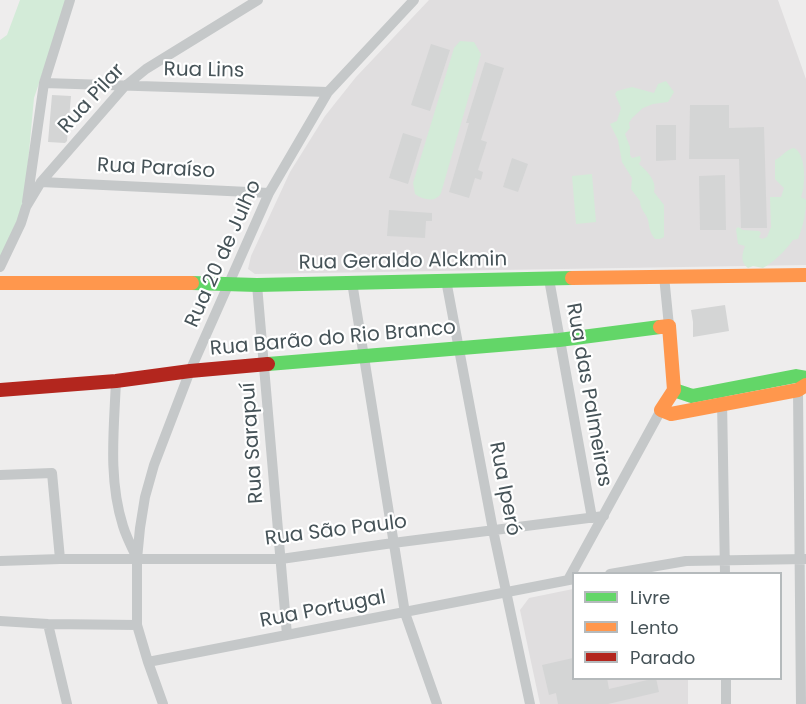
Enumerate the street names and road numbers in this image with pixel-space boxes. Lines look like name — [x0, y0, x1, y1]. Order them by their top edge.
street label: Rua Lins — [163, 58, 245, 84]
street label: Rua Pilar — [54, 59, 130, 139]
street label: Rua Paraíso — [96, 154, 216, 184]
street label: Rua 20 de Julho — [181, 177, 267, 331]
street label: Rua Geraldo Alckmin — [299, 248, 507, 276]
street label: Rua das Palmeiras — [560, 301, 616, 489]
street label: Rua Barão do Rio Branco — [209, 316, 457, 362]
street label: Rua Sarapuí — [237, 382, 269, 504]
street label: Rua Iperó — [483, 440, 525, 538]
street label: Rua São Paulo — [264, 510, 408, 552]
street label: Rua Portugal — [258, 586, 388, 634]

